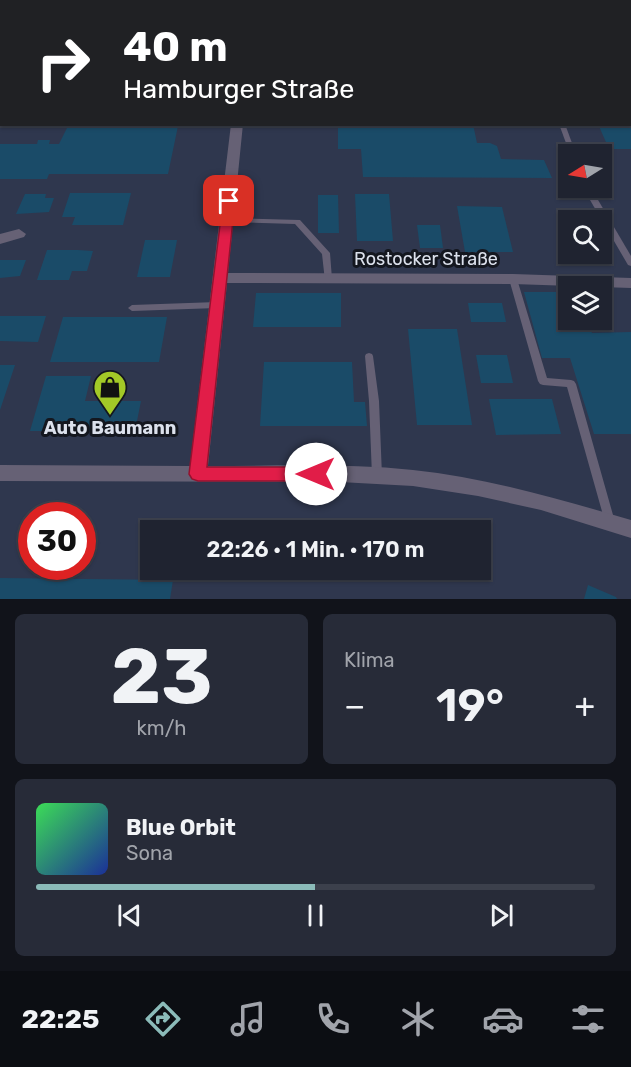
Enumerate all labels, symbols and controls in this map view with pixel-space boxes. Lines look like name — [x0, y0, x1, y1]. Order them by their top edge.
text: 40 m — [123, 22, 228, 72]
icon: right — [24, 24, 102, 102]
text: Hamburger Straße — [123, 73, 354, 105]
north arrow — [558, 144, 612, 198]
map controls — [558, 144, 612, 330]
pin — [203, 175, 254, 226]
icon: arrive — [212, 184, 245, 217]
button: search — [558, 210, 612, 264]
street label: Rostocker Straße — [354, 248, 498, 270]
button: layers — [558, 276, 612, 330]
shop icon: Auto Baumann — [92, 369, 128, 416]
place label: Auto Baumann — [44, 417, 176, 439]
position arrow — [284, 442, 348, 506]
speed limit sign: 30 — [18, 502, 96, 580]
text: 22:26 · 1 Min. · 170 m — [207, 536, 424, 563]
text: 23 — [110, 630, 213, 723]
text: Klima — [344, 648, 395, 672]
text: 19° — [436, 679, 504, 732]
text: − — [344, 686, 365, 725]
text: + — [574, 686, 595, 725]
text: km/h — [137, 716, 186, 740]
text: Blue Orbit — [126, 814, 236, 841]
text: Sona — [126, 841, 173, 865]
icon: previous — [113, 899, 146, 932]
icon: pause — [299, 899, 332, 932]
icon: next — [485, 899, 518, 932]
icon: directions — [142, 998, 184, 1040]
icon: music — [227, 998, 269, 1040]
icon: phone — [312, 998, 354, 1040]
icon: climate — [397, 998, 439, 1040]
icon: car — [482, 998, 524, 1040]
icon: filters — [567, 998, 609, 1040]
text: 22:25 — [22, 1003, 99, 1035]

